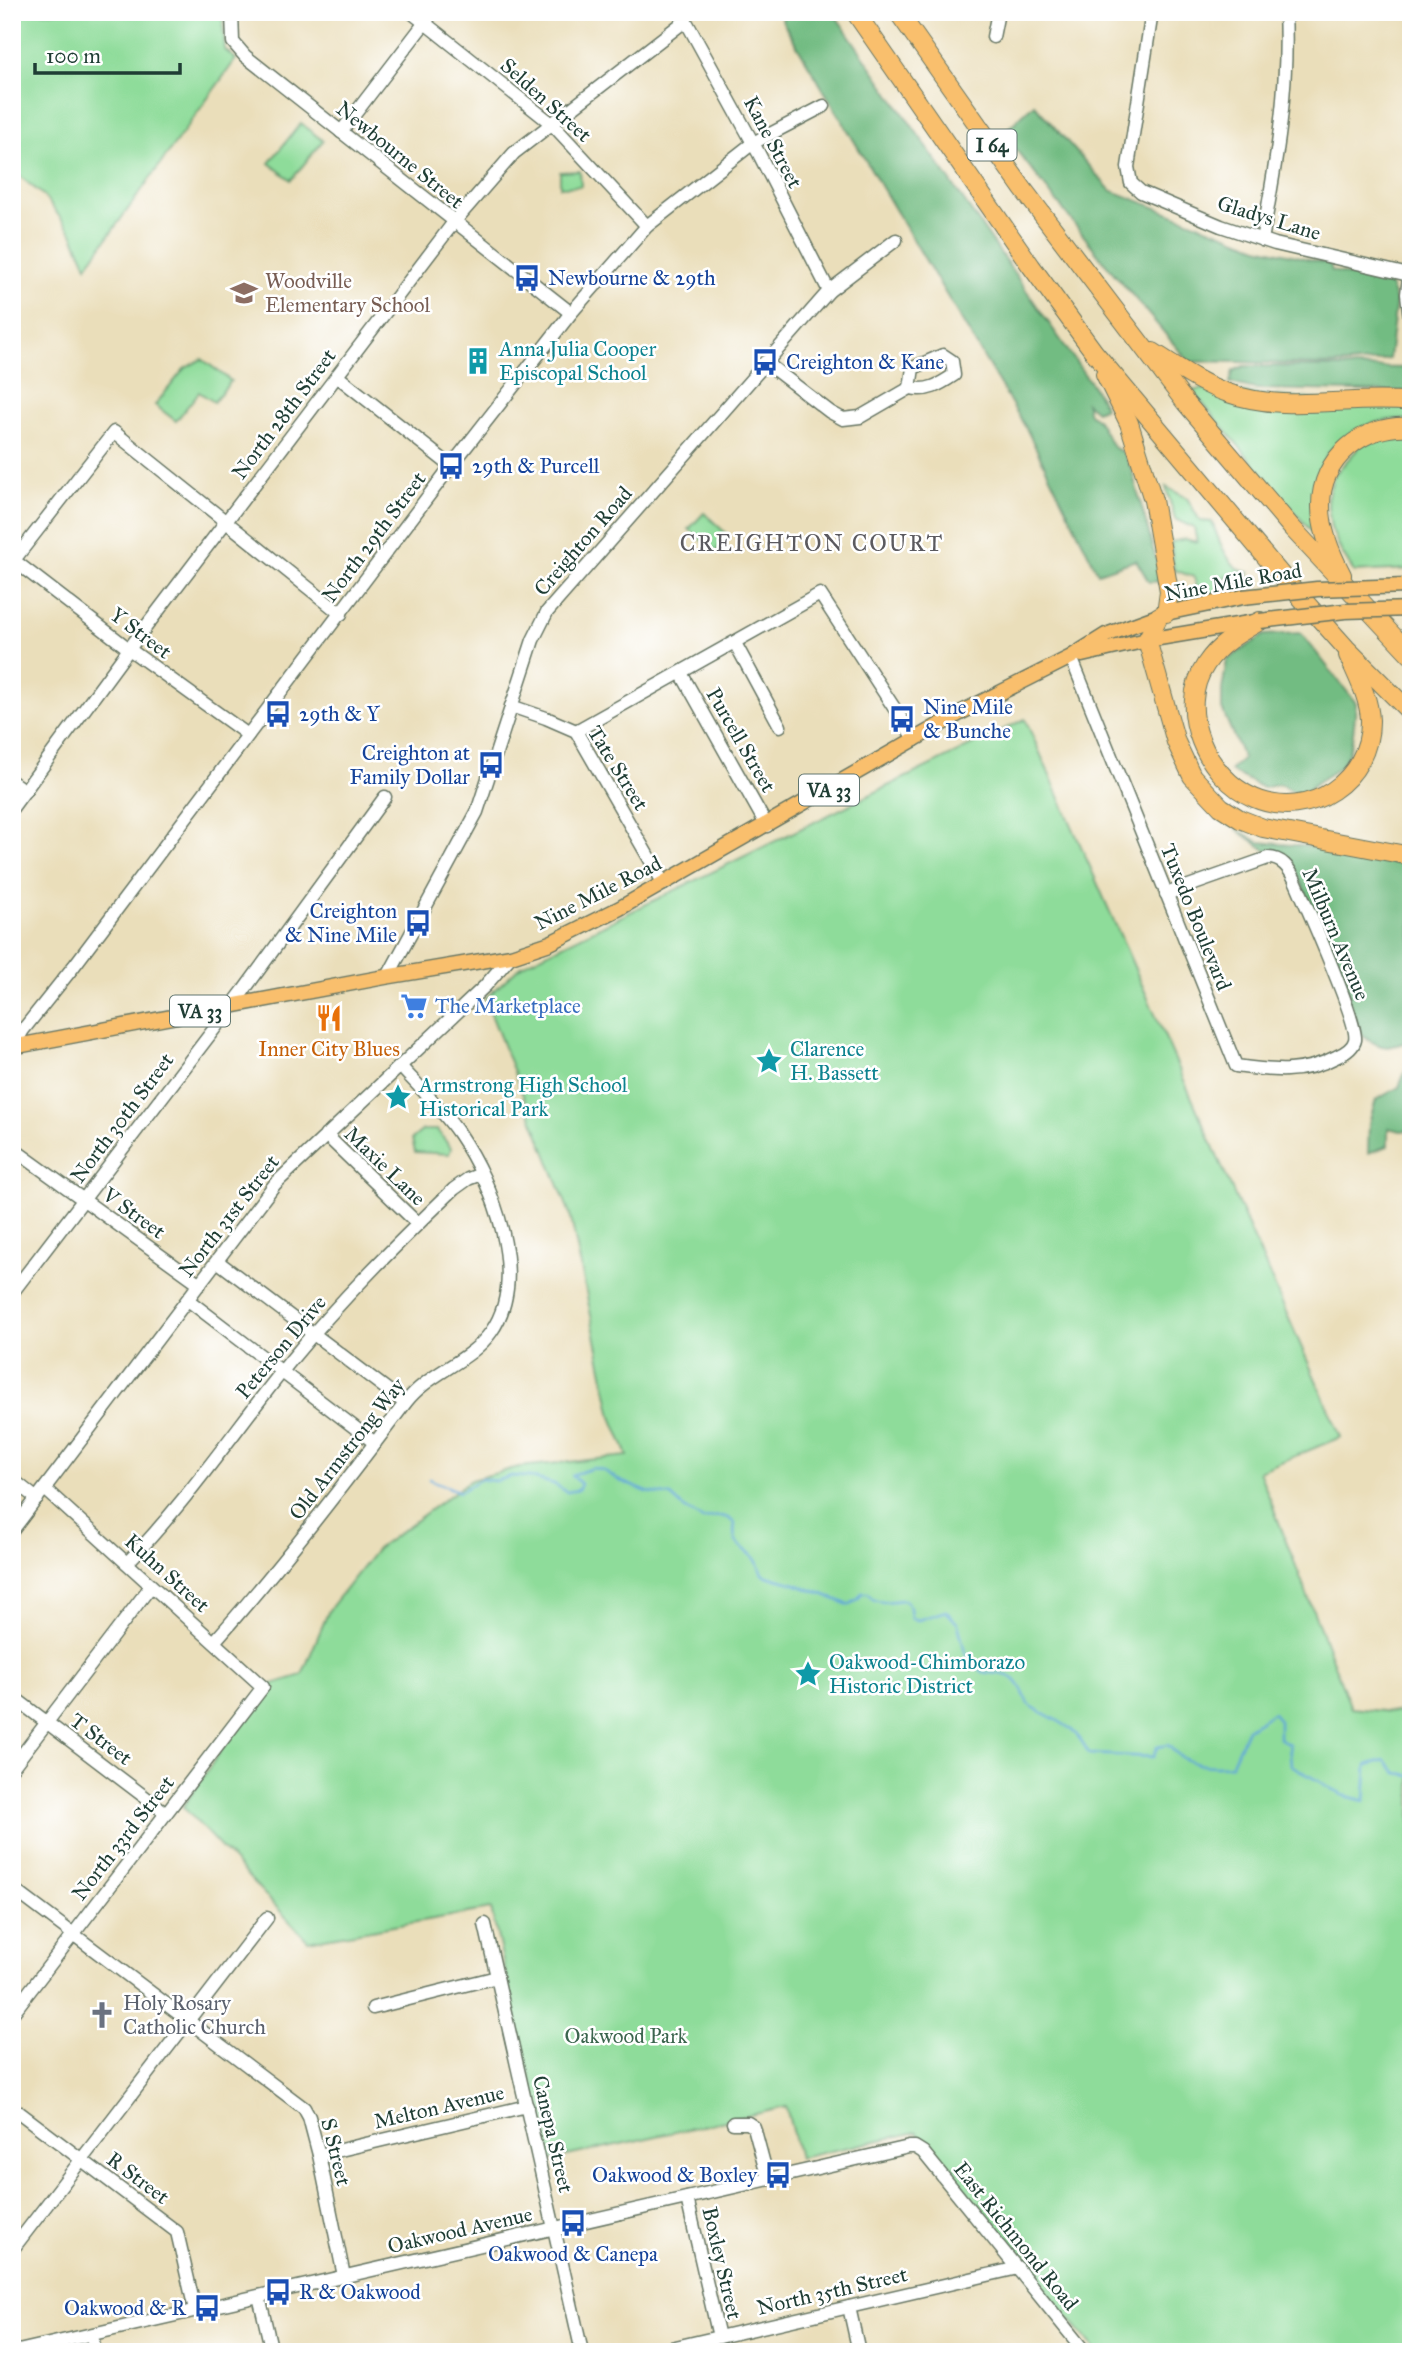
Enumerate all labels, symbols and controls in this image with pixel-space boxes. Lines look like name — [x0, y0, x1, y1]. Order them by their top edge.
scale bar — [35, 32, 180, 76]
text: 100 m — [46, 43, 101, 69]
street label: Selden Street — [495, 52, 597, 148]
street label: Kane Street — [738, 91, 808, 193]
street label: Newbourne Street — [331, 96, 470, 215]
road number: I 64 — [968, 130, 1016, 160]
street label: Gladys Lane — [1214, 190, 1324, 246]
bus stop icon: Newbourne & 29th — [512, 263, 542, 293]
place label: Newbourne & 29th — [548, 265, 716, 291]
place label: Woodville Elementary School — [265, 268, 430, 318]
school or university icon: Woodville Elementary School — [229, 278, 259, 308]
place label: Anna Julia Cooper Episcopal School — [498, 336, 656, 386]
street label: North 28th Street — [226, 343, 342, 484]
building icon: Anna Julia Cooper Episcopal School — [463, 346, 493, 376]
bus stop icon: Creighton & Kane — [750, 347, 780, 377]
place label: Creighton & Kane — [786, 349, 944, 375]
bus stop icon: 29th & Purcell — [436, 451, 466, 481]
place label: 29th & Purcell — [472, 453, 600, 479]
street label: North 29th Street — [316, 466, 432, 608]
street label: Creighton Road — [528, 481, 638, 601]
district label: CREIGHTON COURT — [680, 529, 944, 557]
street label: Nine Mile Road — [1162, 557, 1304, 607]
street label: Y Street — [105, 602, 177, 665]
street label: Purcell Street — [701, 683, 782, 797]
place label: Nine Mile & Bunche — [923, 694, 1013, 744]
bus stop icon: 29th & Y — [263, 699, 293, 729]
place label: 29th & Y — [299, 701, 381, 727]
bus stop icon: Nine Mile & Bunche — [887, 704, 917, 734]
street label: Tate Street — [582, 721, 654, 816]
place label: Creighton at Family Dollar — [349, 740, 471, 790]
bus stop icon: Creighton at Family Dollar — [476, 750, 506, 780]
road number: VA 33 — [799, 775, 859, 806]
street label: Tuxedo Boulevard — [1155, 840, 1237, 995]
street label: Nine Mile Road — [530, 850, 666, 936]
street label: Milburn Avenue — [1296, 864, 1376, 1004]
place label: Creighton & Nine Mile — [285, 898, 397, 948]
bus stop icon: Creighton & Nine Mile — [403, 908, 433, 938]
supermarket icon: The Marketplace — [399, 991, 429, 1021]
place label: The Marketplace — [435, 993, 581, 1019]
road number: VA 33 — [170, 995, 230, 1026]
restaurant icon: Inner City Blues — [314, 1003, 344, 1033]
place label: Inner City Blues — [258, 1036, 400, 1062]
place label: Clarence H. Bassett — [790, 1036, 879, 1086]
place icon: Clarence H. Bassett — [754, 1046, 784, 1076]
street label: North 30th Street — [65, 1047, 180, 1188]
place label: Armstrong High School Historical Park — [418, 1072, 628, 1122]
place icon: Armstrong High School Historical Park — [383, 1082, 413, 1112]
street label: Maxie Lane — [339, 1121, 431, 1211]
street label: North 31st Street — [173, 1149, 285, 1282]
street label: V Street — [97, 1181, 171, 1245]
street label: Peterson Drive — [230, 1290, 332, 1404]
street label: Old Armstrong Way — [283, 1372, 411, 1525]
street label: Kuhn Street — [119, 1528, 215, 1618]
place label: Oakwood-Chimborazo Historic District — [829, 1649, 1026, 1699]
place icon: Oakwood-Chimborazo Historic District — [793, 1659, 823, 1689]
street label: T Street — [65, 1707, 138, 1771]
street label: North 33rd Street — [66, 1770, 180, 1906]
place label: Holy Rosary Catholic Church — [123, 1990, 266, 2040]
church icon: Holy Rosary Catholic Church — [87, 2000, 117, 2030]
park label: Oakwood Park — [565, 2023, 688, 2049]
street label: Canepa Street — [527, 2073, 579, 2196]
street label: Melton Avenue — [371, 2079, 507, 2135]
street label: S Street — [315, 2115, 357, 2189]
street label: R Street — [102, 2146, 175, 2210]
street label: East Richmond Road — [948, 2156, 1084, 2316]
bus stop icon: Oakwood & Boxley — [763, 2160, 793, 2190]
place label: Oakwood & Boxley — [592, 2162, 758, 2188]
street label: Oakwood Avenue — [385, 2201, 535, 2259]
street label: Boxley Street — [696, 2204, 748, 2322]
bus stop icon: Oakwood & Canepa — [558, 2208, 588, 2238]
place label: Oakwood & Canepa — [488, 2241, 658, 2267]
street label: North 35th Street — [754, 2261, 910, 2321]
bus stop icon: R & Oakwood — [263, 2277, 293, 2307]
place label: R & Oakwood — [299, 2279, 421, 2305]
bus stop icon: Oakwood & R — [192, 2293, 222, 2323]
place label: Oakwood & R — [64, 2295, 187, 2321]

